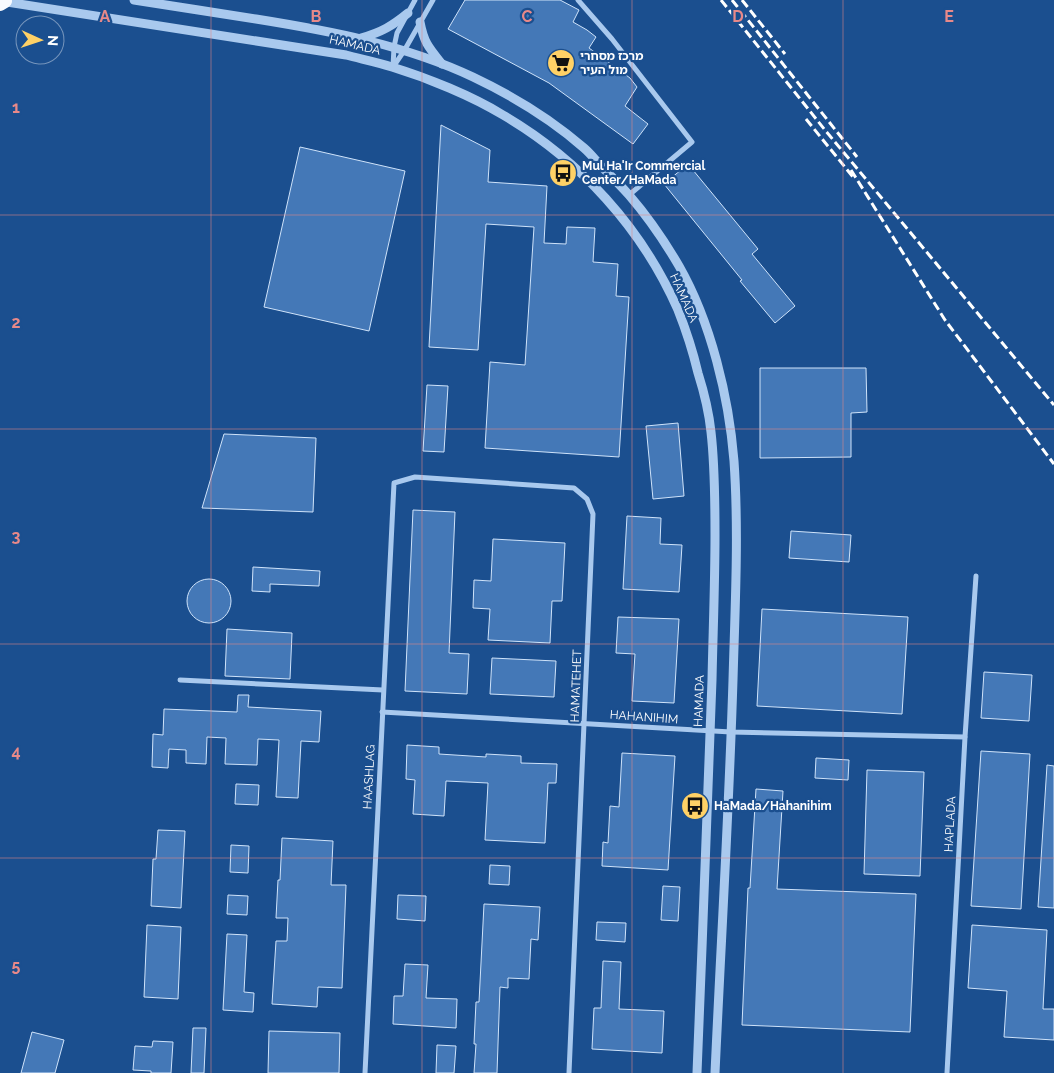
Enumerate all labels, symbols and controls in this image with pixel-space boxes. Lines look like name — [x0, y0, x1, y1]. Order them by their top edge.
text: A — [100, 7, 111, 26]
text: B — [311, 7, 322, 26]
text: C — [522, 7, 533, 26]
text: D — [732, 7, 744, 26]
text: E — [944, 7, 954, 26]
north arrow — [15, 15, 65, 65]
street label: HAMADA — [328, 32, 382, 58]
text: N — [45, 35, 61, 46]
supermarket icon: מרכז מסחרי מול העיר — [546, 48, 576, 78]
place label: מרכז מסחרי מול העיר — [580, 49, 644, 77]
text: 1 — [12, 98, 20, 117]
bus stop icon: Mul Ha'Ir Commercial Center/HaMada — [548, 158, 578, 188]
place label: Mul Ha'Ir Commercial Center/HaMada — [582, 159, 705, 187]
street label: HAMADA — [667, 271, 701, 325]
text: 2 — [11, 313, 21, 332]
text: 3 — [12, 527, 21, 546]
street label: HAMATEHET — [568, 649, 584, 723]
street label: HAMADA — [691, 675, 707, 727]
street label: HAHANIHIM — [609, 708, 679, 726]
text: 4 — [11, 742, 21, 761]
street label: HAASHLAG — [360, 744, 378, 810]
bus stop icon: HaMada/Hahanihim — [680, 791, 710, 821]
street label: HAPLADA — [942, 796, 958, 852]
place label: HaMada/Hahanihim — [714, 799, 832, 813]
text: 5 — [12, 956, 21, 975]

